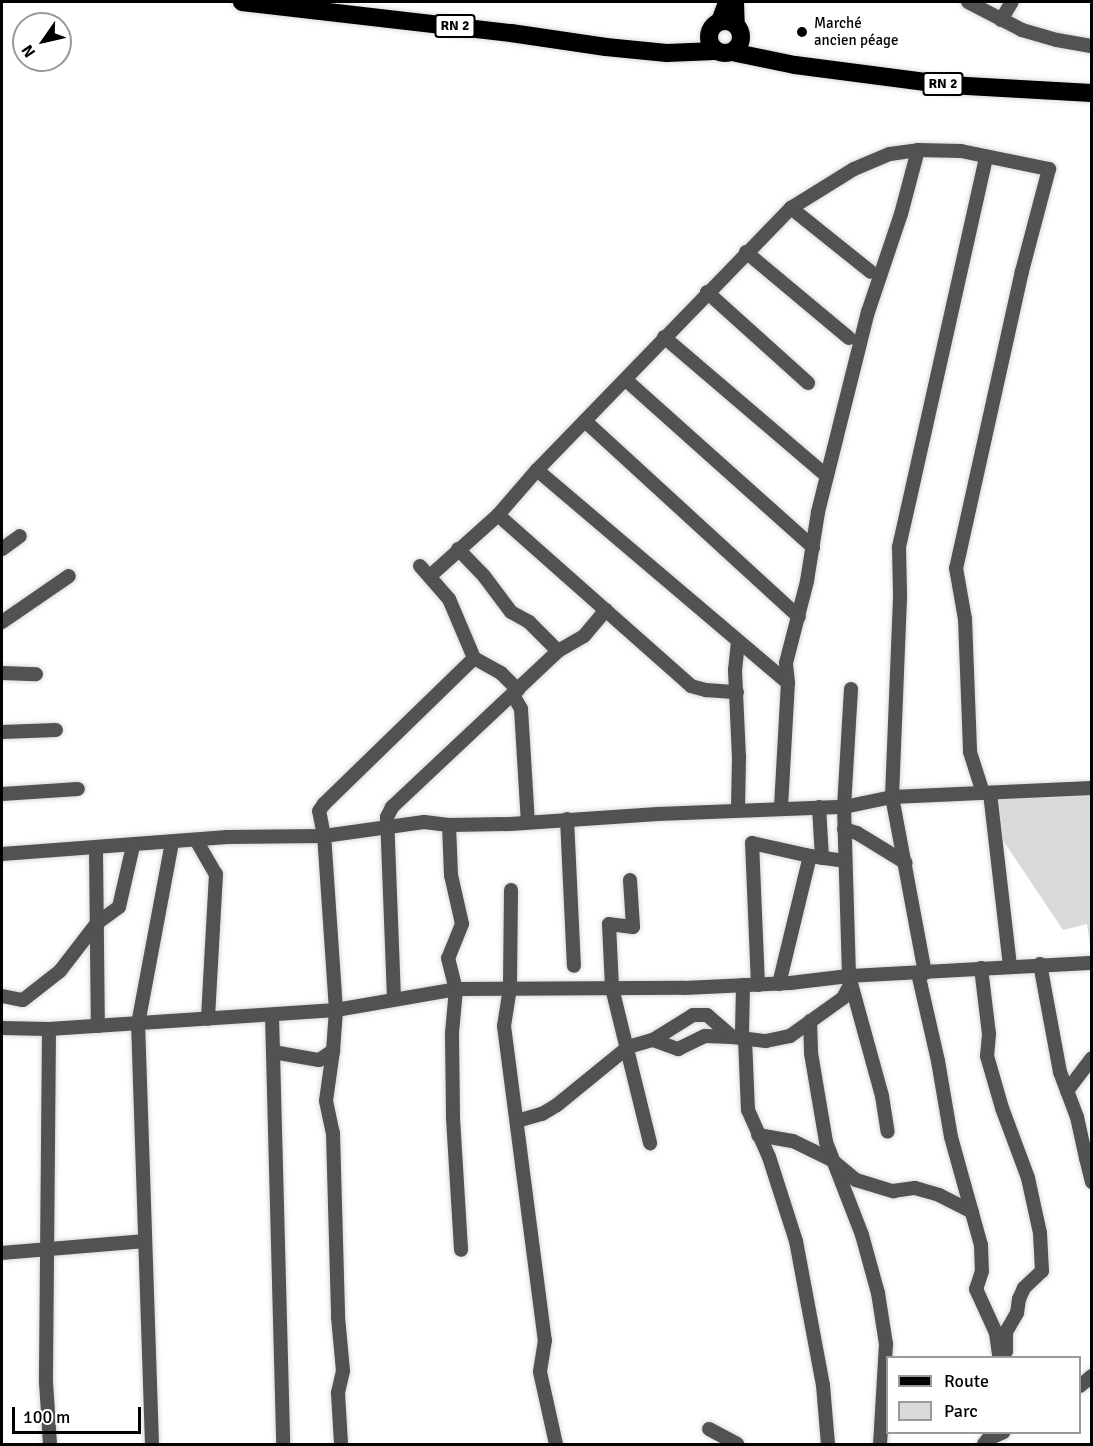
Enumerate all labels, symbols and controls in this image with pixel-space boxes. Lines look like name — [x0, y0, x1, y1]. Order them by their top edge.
north arrow — [12, 12, 72, 72]
place label: Marché ancien péage — [814, 14, 898, 49]
road number: RN 2 — [434, 15, 476, 37]
marker: Marché ancien péage — [795, 25, 809, 39]
text: N — [17, 41, 40, 61]
road number: RN 2 — [922, 73, 964, 95]
legend — [886, 1356, 1081, 1434]
text: Route — [944, 1370, 989, 1392]
scale bar — [15, 1395, 144, 1433]
text: Parc — [944, 1400, 978, 1422]
text: 100 m — [23, 1406, 70, 1428]

